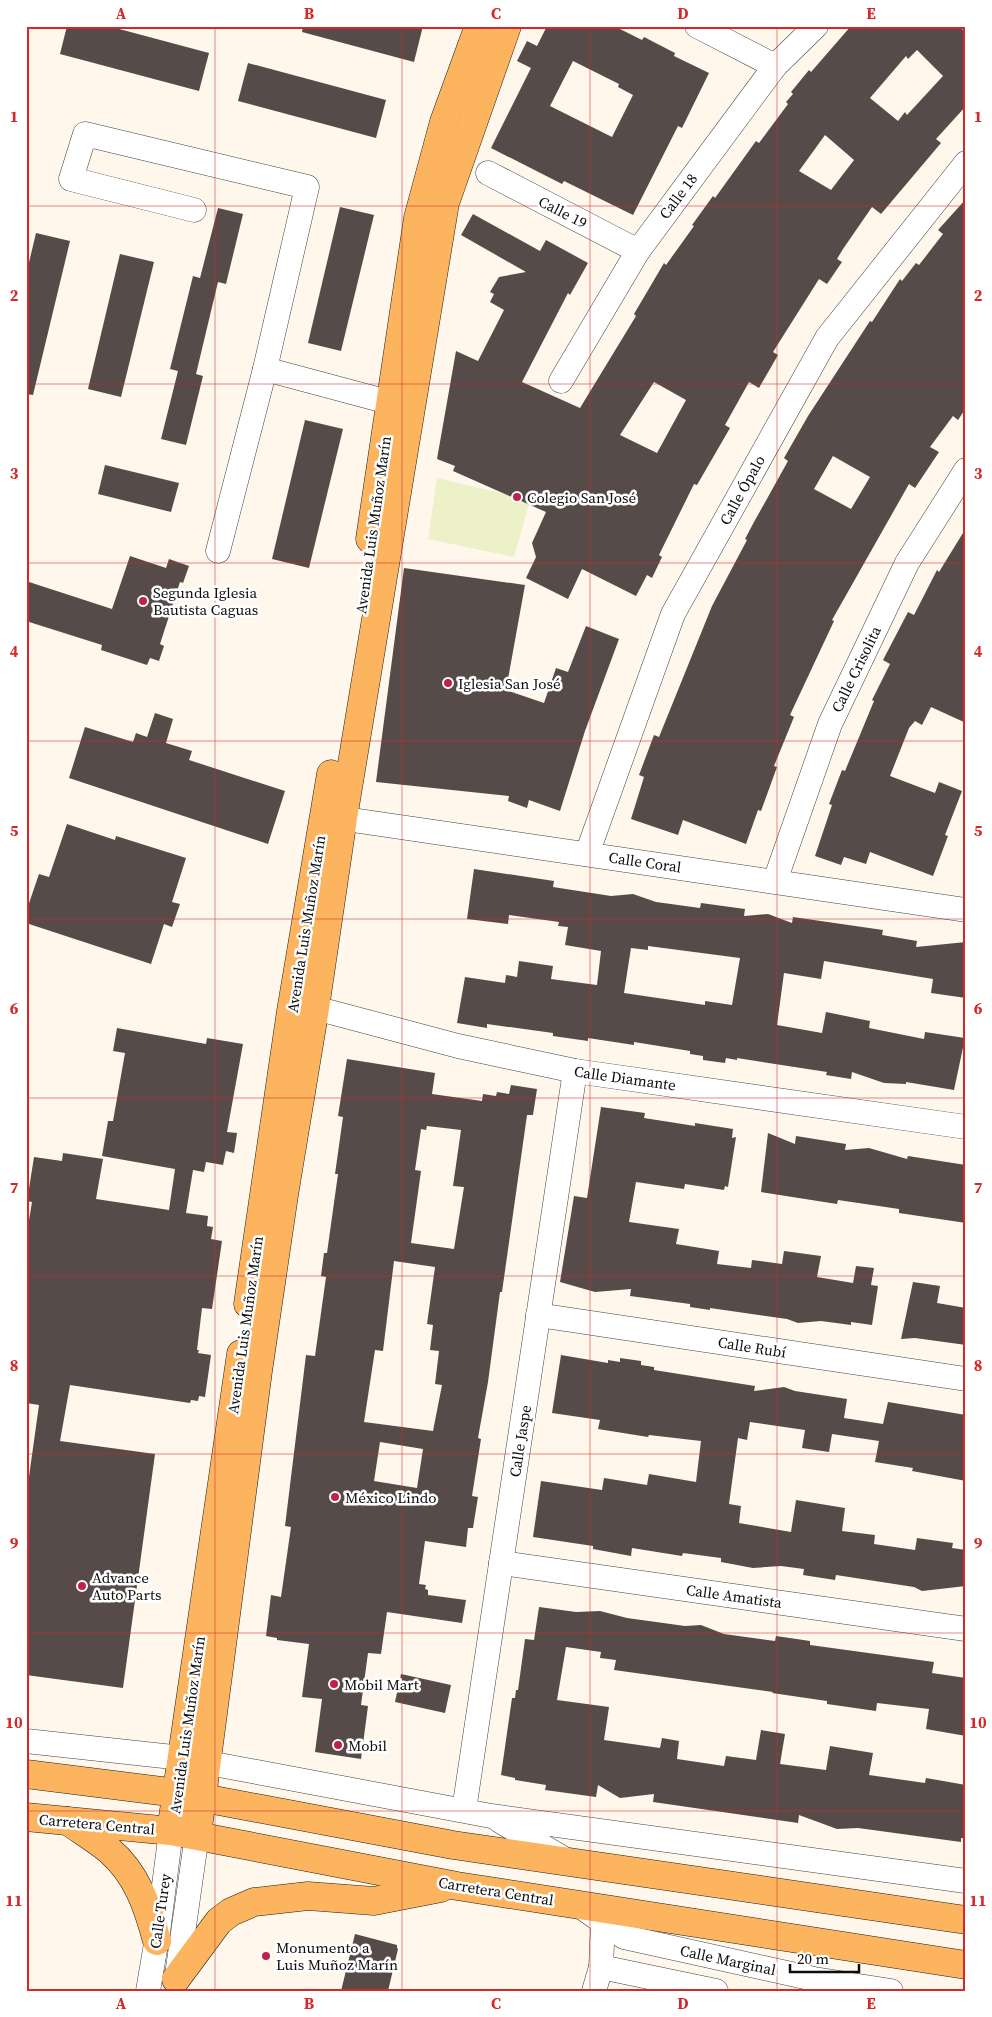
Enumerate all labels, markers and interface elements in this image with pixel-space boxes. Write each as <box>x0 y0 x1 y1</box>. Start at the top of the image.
text: A <box>116 2 127 24</box>
text: B <box>304 2 315 24</box>
text: C <box>491 2 501 24</box>
text: D <box>677 2 689 24</box>
text: E <box>866 2 876 24</box>
text: 1 <box>10 105 18 127</box>
text: 1 <box>974 105 982 127</box>
street label: Calle 18 <box>654 169 702 223</box>
street label: Calle 19 <box>535 191 591 233</box>
text: 2 <box>10 284 19 306</box>
text: 2 <box>974 284 983 306</box>
street label: Avenida Luis Muñoz Marín <box>350 435 396 615</box>
street label: Calle Ópalo <box>714 451 770 529</box>
text: 3 <box>10 462 19 484</box>
text: 3 <box>974 462 983 484</box>
place label: Colegio San José <box>527 487 637 508</box>
marker: Colegio San José <box>511 491 523 503</box>
place label: Segunda Iglesia Bautista Caguas <box>153 582 258 620</box>
marker: Segunda Iglesia Bautista Caguas <box>137 595 149 607</box>
street label: Calle Crisolita <box>826 622 886 716</box>
text: 4 <box>10 640 19 662</box>
text: 4 <box>974 640 983 662</box>
place label: Iglesia San José <box>458 673 561 694</box>
marker: Iglesia San José <box>442 677 454 689</box>
text: 5 <box>10 819 19 841</box>
text: 5 <box>974 819 983 841</box>
street label: Avenida Luis Muñoz Marín <box>282 834 330 1014</box>
street label: Calle Coral <box>607 847 683 878</box>
text: 6 <box>10 997 19 1019</box>
text: 6 <box>974 997 983 1019</box>
street label: Calle Diamante <box>573 1060 678 1096</box>
text: 7 <box>10 1176 19 1198</box>
text: 7 <box>974 1176 983 1198</box>
street label: Avenida Luis Muñoz Marín <box>222 1235 268 1415</box>
street label: Calle Rubí <box>716 1331 788 1363</box>
text: 8 <box>10 1354 18 1376</box>
text: 8 <box>974 1354 982 1376</box>
street label: Calle Jaspe <box>504 1403 536 1479</box>
place label: México Lindo <box>345 1487 437 1508</box>
marker: México Lindo <box>329 1491 341 1503</box>
text: 9 <box>10 1532 19 1554</box>
text: 9 <box>974 1532 983 1554</box>
place label: Advance Auto Parts <box>92 1567 161 1605</box>
street label: Calle Amatista <box>685 1579 784 1613</box>
marker: Advance Auto Parts <box>76 1580 88 1592</box>
street label: Avenida Luis Muñoz Marín <box>164 1635 210 1815</box>
place label: Mobil Mart <box>344 1674 419 1695</box>
marker: Mobil Mart <box>328 1678 340 1690</box>
text: 10 <box>5 1711 23 1733</box>
text: 10 <box>969 1711 987 1733</box>
place label: Mobil <box>348 1735 387 1756</box>
marker: Mobil <box>332 1739 344 1751</box>
street label: Carretera Central <box>38 1808 156 1840</box>
street label: Calle Turey <box>144 1872 176 1950</box>
street label: Carretera Central <box>437 1872 556 1911</box>
text: 11 <box>5 1889 23 1911</box>
text: 11 <box>969 1889 987 1911</box>
place label: Monumento a Luis Muñoz Marín <box>276 1937 398 1975</box>
street label: Calle Marginal <box>678 1940 778 1981</box>
scale bar <box>790 1942 858 1974</box>
text: 20 m <box>797 1948 829 1969</box>
marker: Monumento a Luis Muñoz Marín <box>260 1950 272 1962</box>
text: A <box>116 1992 127 2014</box>
text: B <box>304 1992 315 2014</box>
text: C <box>491 1992 501 2014</box>
text: D <box>677 1992 689 2014</box>
text: E <box>866 1992 876 2014</box>

